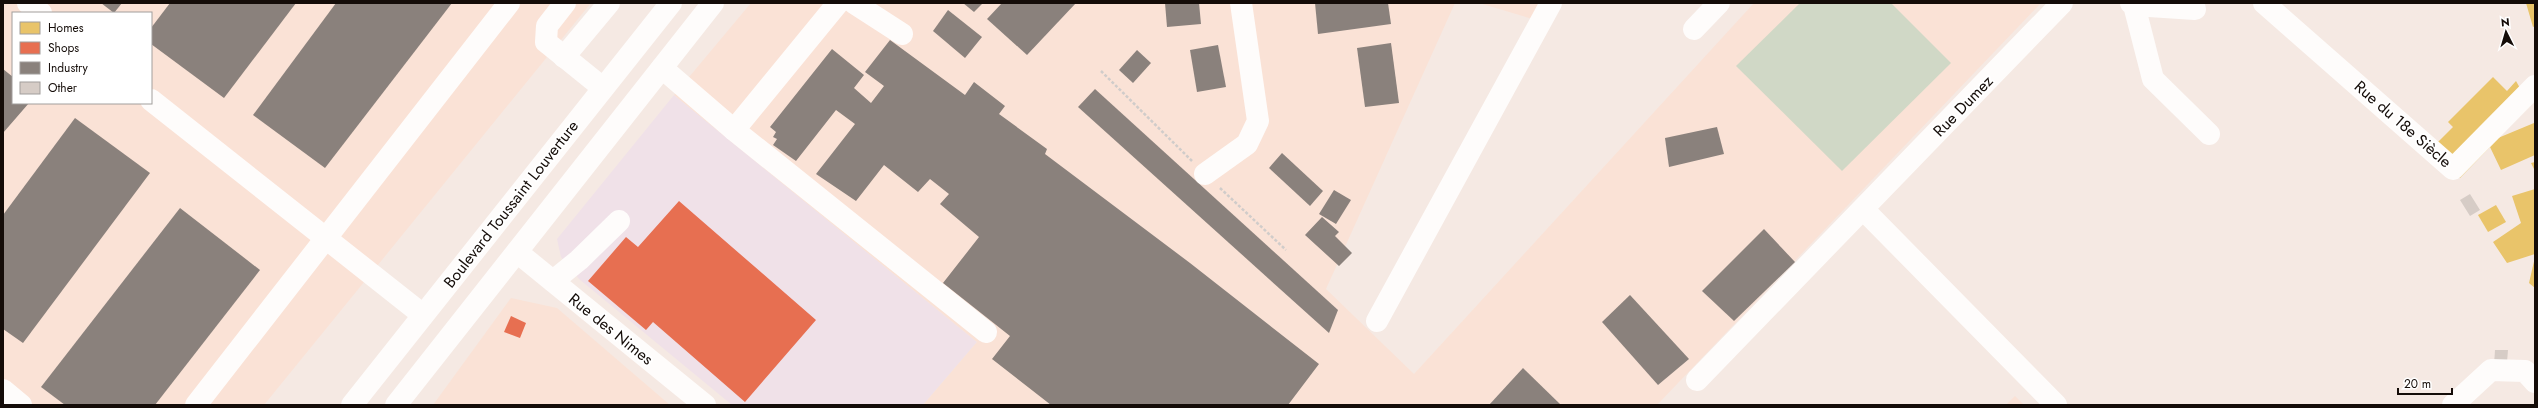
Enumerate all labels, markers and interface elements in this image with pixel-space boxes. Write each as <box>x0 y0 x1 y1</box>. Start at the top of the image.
legend <box>12 12 152 104</box>
north arrow <box>2486 12 2526 52</box>
text: N <box>2500 14 2510 30</box>
text: Homes <box>48 19 84 37</box>
text: Shops <box>48 39 79 57</box>
text: Industry <box>48 59 89 77</box>
street label: Rue Dumez <box>1928 70 1999 142</box>
street label: Rue du 18e Siècle <box>2349 75 2457 173</box>
text: Other <box>48 79 78 97</box>
street label: Boulevard Toussaint Louverture <box>438 115 584 293</box>
street label: Rue des Nimes <box>564 288 658 370</box>
scale bar <box>2398 370 2452 396</box>
text: 20 m <box>2404 375 2431 393</box>

